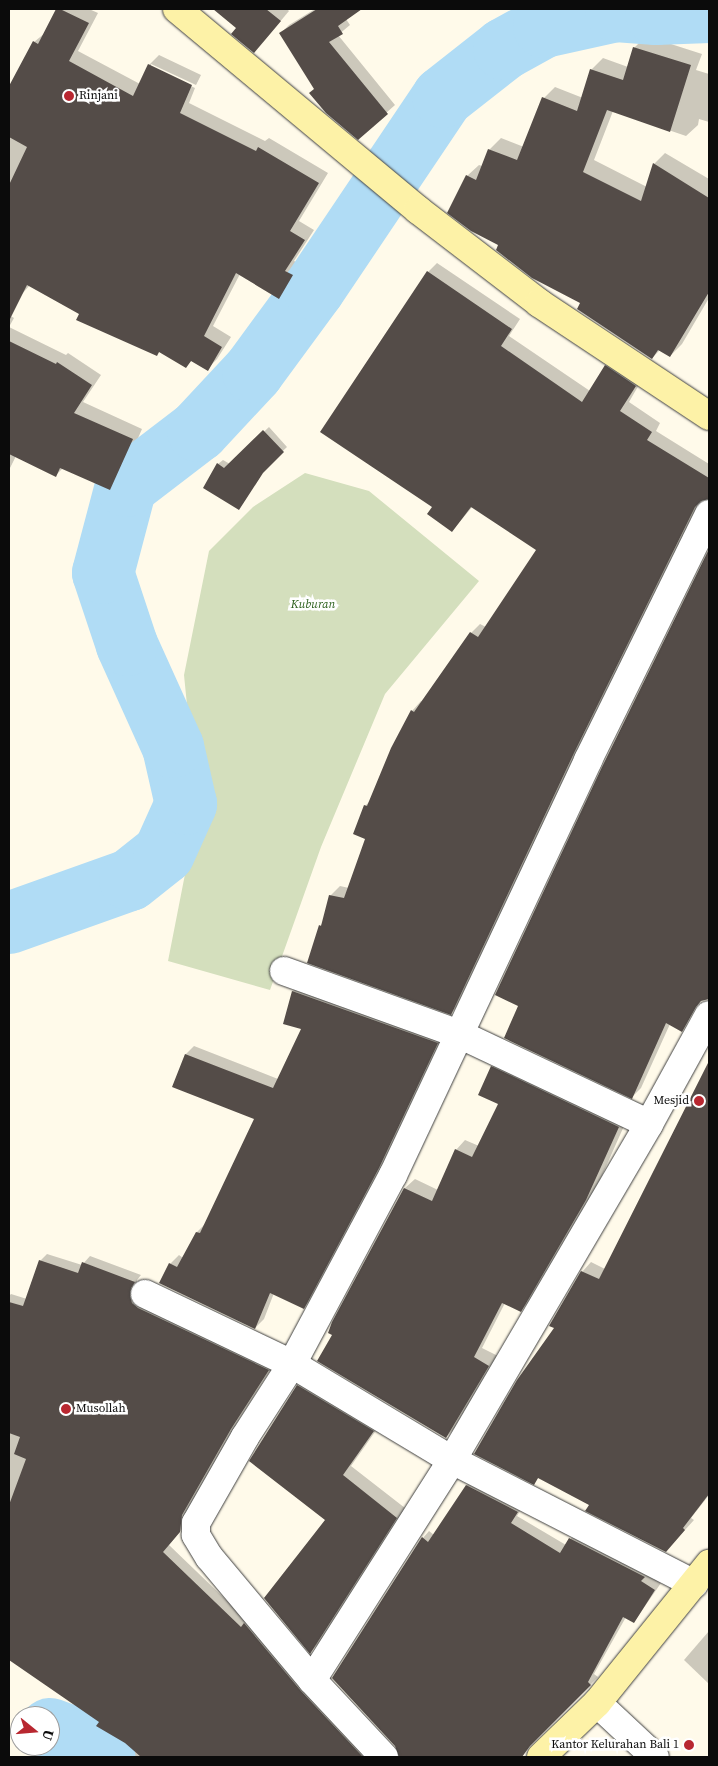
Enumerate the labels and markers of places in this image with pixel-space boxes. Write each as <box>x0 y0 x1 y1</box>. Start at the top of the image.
place label: Rinjani <box>79 89 118 103</box>
marker: Rinjani <box>63 90 75 102</box>
place label: Mesjid <box>653 1094 689 1108</box>
marker: Mesjid <box>693 1095 705 1107</box>
place label: Musollah <box>76 1402 126 1416</box>
marker: Musollah <box>60 1403 72 1415</box>
place label: Kantor Kelurahan Bali 1 <box>551 1738 679 1752</box>
marker: Kantor Kelurahan Bali 1 <box>683 1739 695 1751</box>

